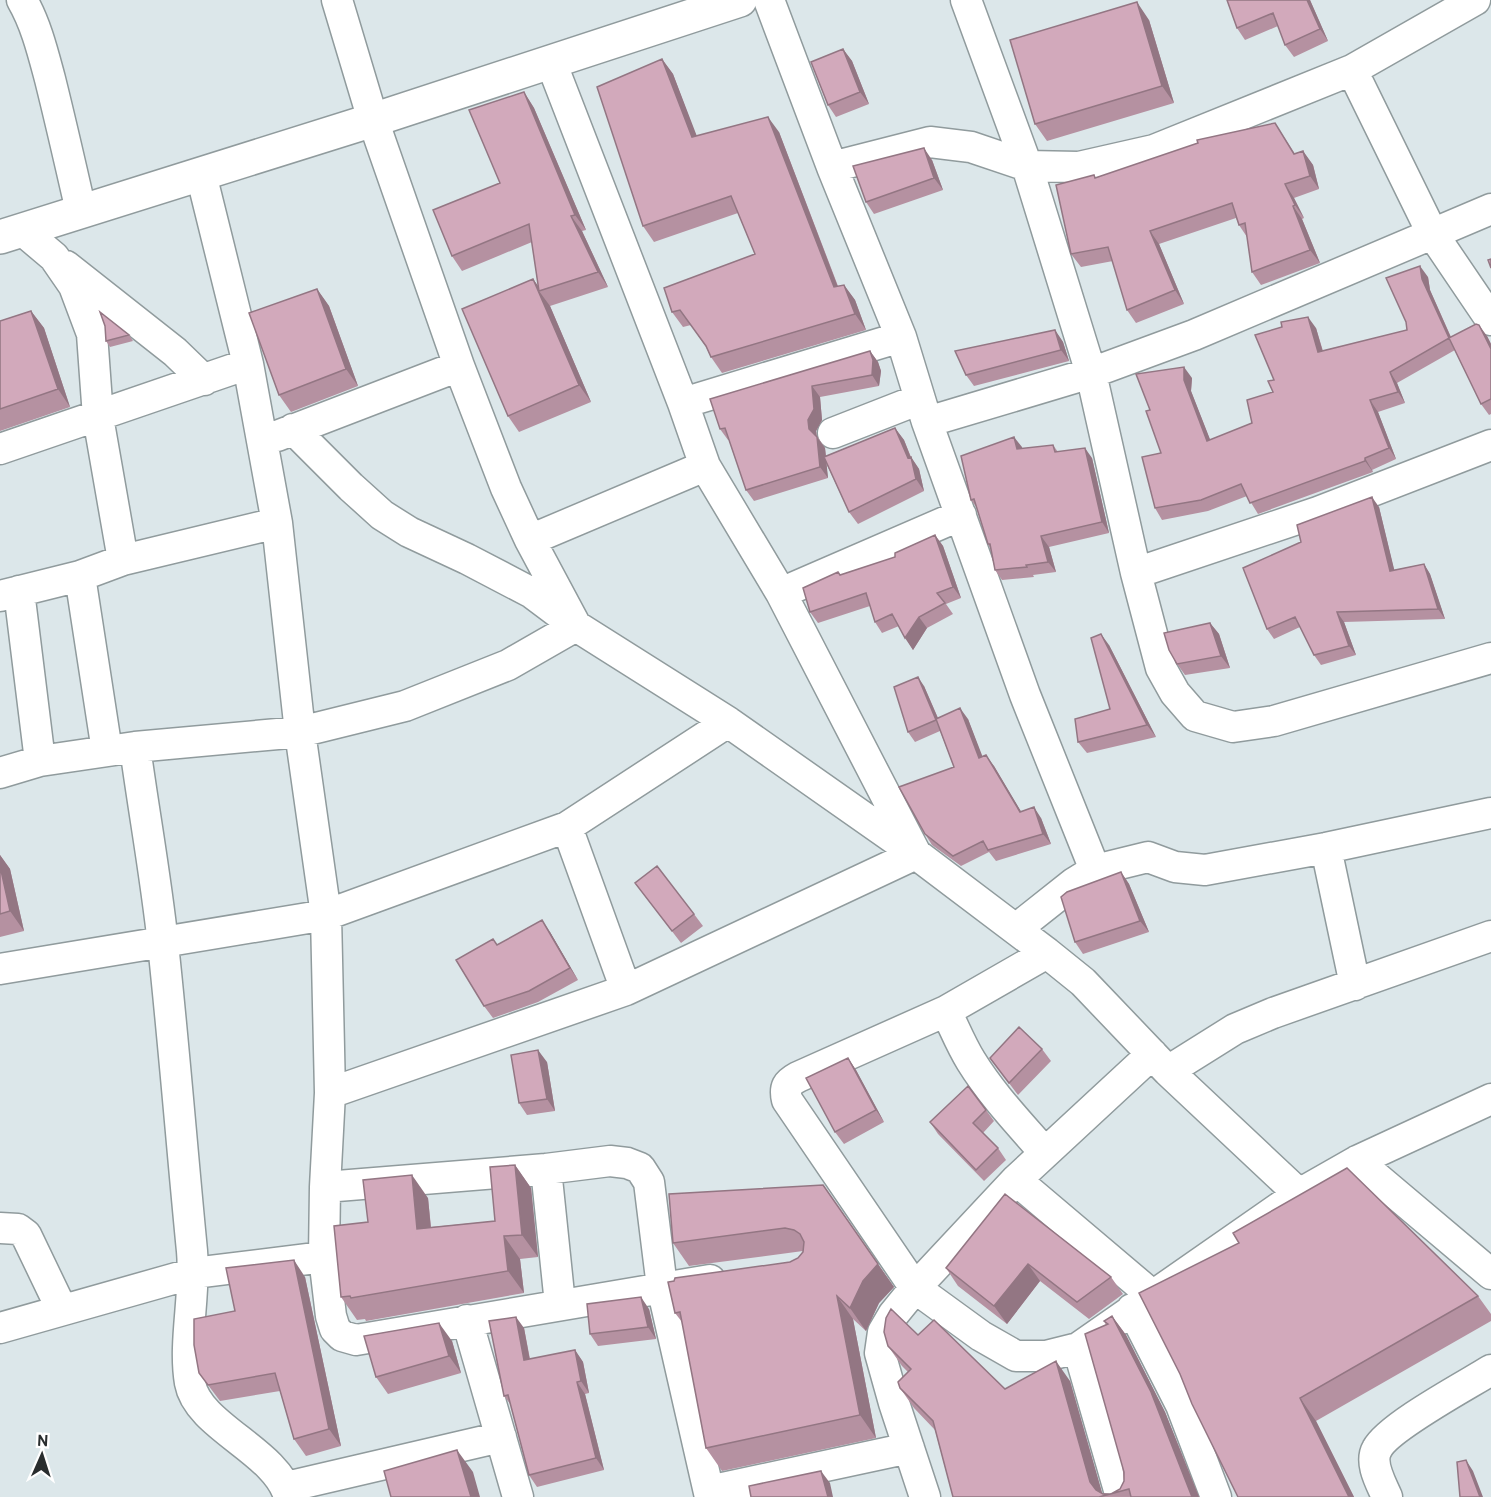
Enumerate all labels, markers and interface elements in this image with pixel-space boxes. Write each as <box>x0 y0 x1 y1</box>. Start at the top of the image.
north arrow <box>12 1425 72 1485</box>
text: N <box>36 1432 49 1452</box>

